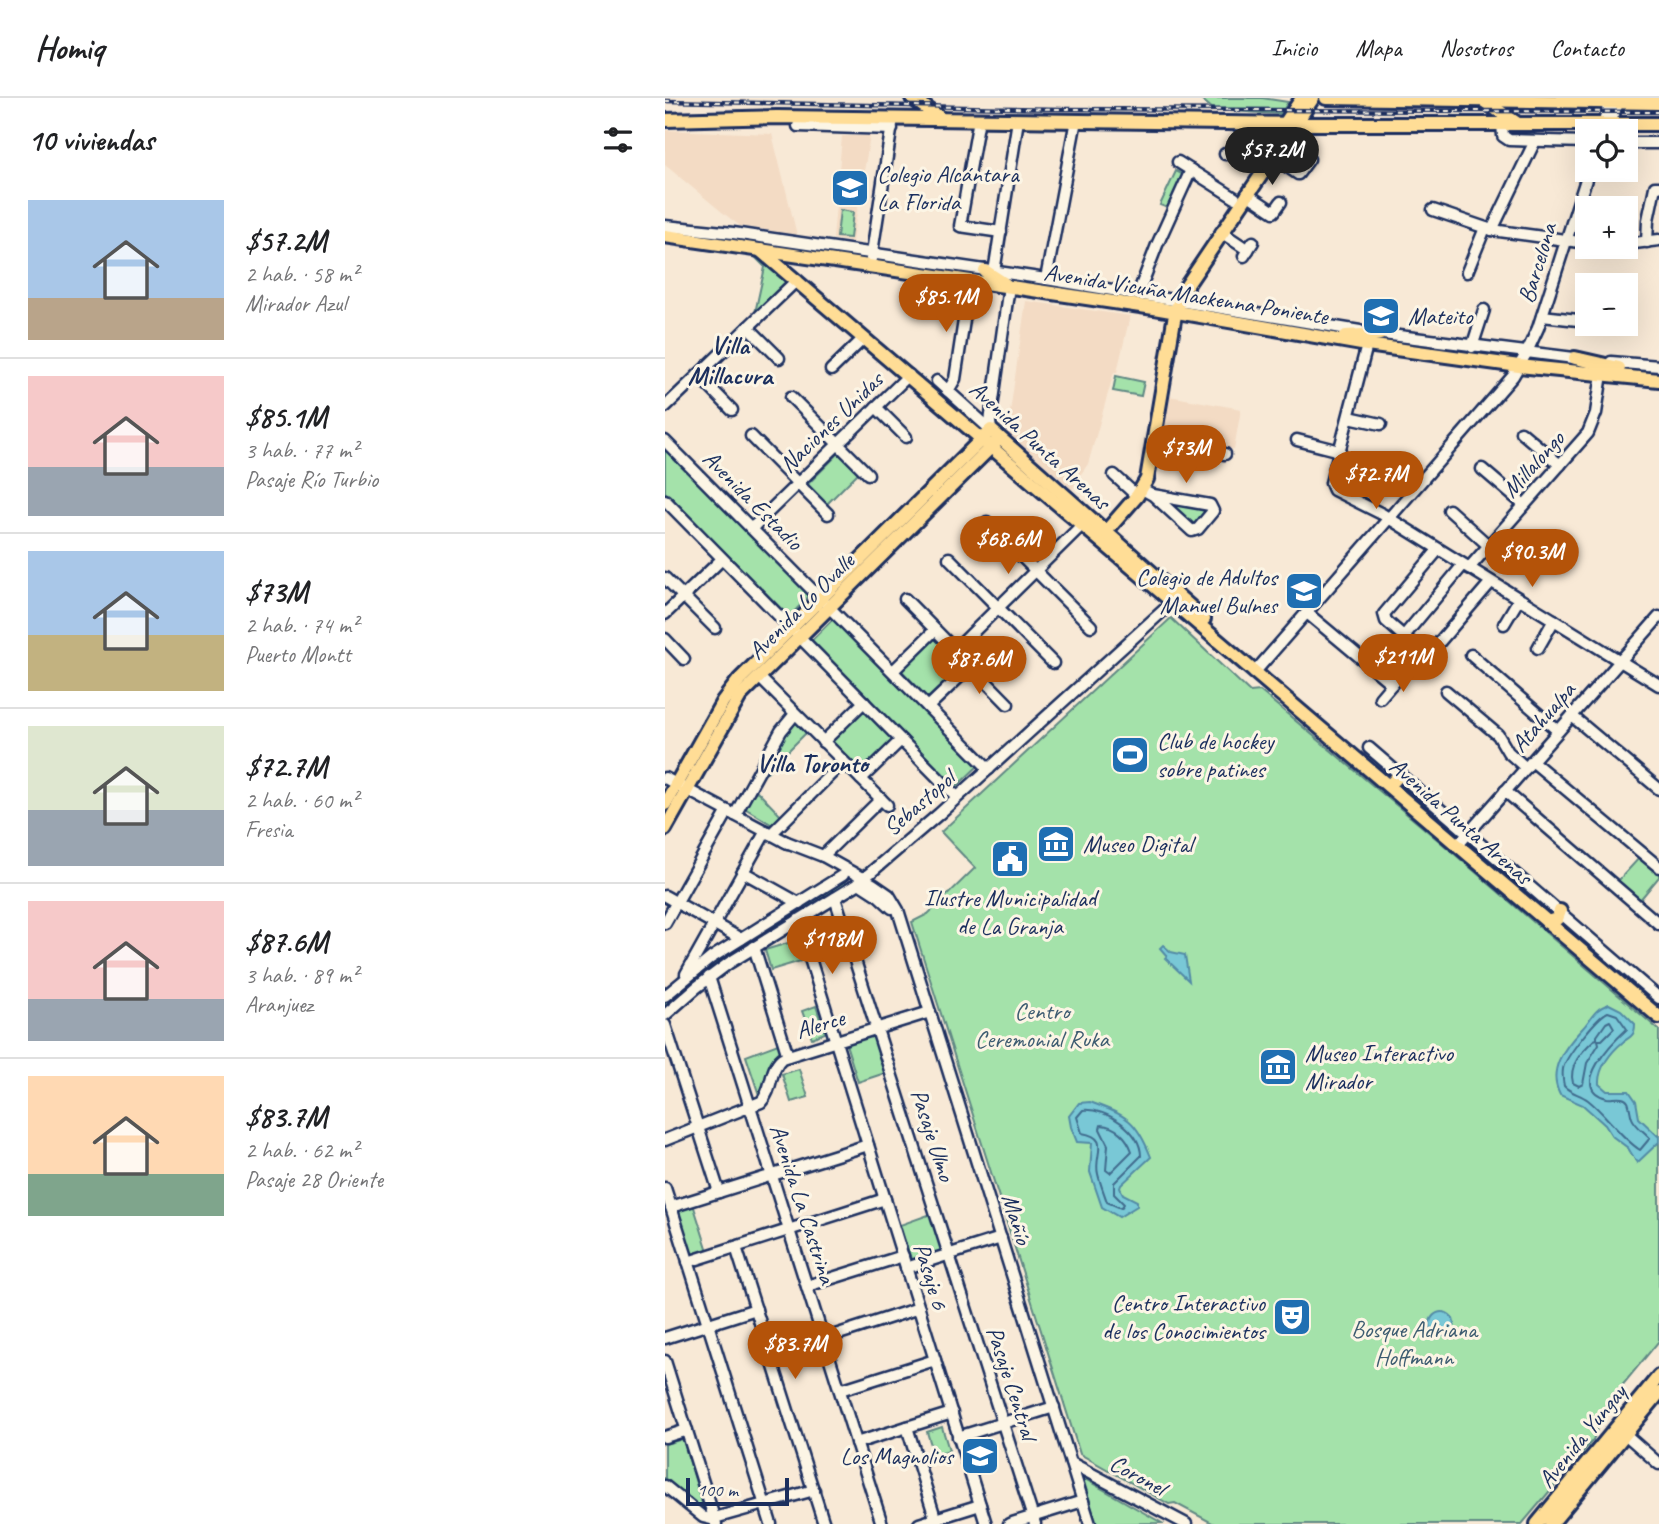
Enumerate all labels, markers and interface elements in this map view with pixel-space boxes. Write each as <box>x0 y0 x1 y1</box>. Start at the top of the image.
text: Homiq <box>35 27 104 69</box>
text: Inicio <box>1271 33 1317 63</box>
text: Mapa <box>1355 33 1402 63</box>
text: Nosotros <box>1440 33 1512 63</box>
text: Contacto <box>1550 33 1624 63</box>
map controls <box>1575 119 1638 336</box>
button: locate <box>1575 119 1638 182</box>
text: 10 viviendas <box>28 121 154 159</box>
icon: filters <box>599 121 637 159</box>
pin: $57.2M <box>1215 127 1329 187</box>
text: $57.2M <box>1241 135 1303 164</box>
place label: Colegio Alcántara La Florida <box>877 159 1020 217</box>
school or university icon: Colegio Alcántara La Florida <box>829 167 871 209</box>
button: + <box>1575 196 1638 259</box>
street label: Barcelona <box>1511 218 1564 306</box>
text: $57.2M <box>245 222 326 260</box>
icon: home <box>84 228 168 312</box>
street label: Avenida Vicuña Mackenna Poniente <box>1042 257 1332 332</box>
text: 2 hab. · 58 m² <box>245 260 358 289</box>
button: − <box>1575 273 1638 336</box>
pin: $85.1M <box>889 274 1003 334</box>
text: $85.1M <box>915 282 977 311</box>
text: Mirador Azul <box>245 289 346 318</box>
school or university icon: Mateito <box>1360 295 1402 337</box>
place label: Mateito <box>1408 301 1474 331</box>
district label: Villa Millacura <box>688 329 775 392</box>
street label: Naciones Unidas <box>773 364 891 479</box>
street label: Avenida Punta Arenas <box>963 374 1118 517</box>
text: $85.1M <box>245 398 326 436</box>
icon: home <box>84 404 168 488</box>
street label: Millalongo <box>1495 423 1572 504</box>
pin: $73M <box>1145 426 1227 485</box>
text: $73M <box>1162 433 1210 462</box>
text: 3 hab. · 77 m² <box>245 436 358 465</box>
street label: Avenida Estadio <box>697 444 811 558</box>
pin: $72.7M <box>1319 452 1433 511</box>
text: $72.7M <box>1345 459 1407 488</box>
text: Pasaje Río Turbio <box>245 465 378 494</box>
pin: $68.6M <box>951 517 1065 576</box>
text: $68.6M <box>976 524 1040 553</box>
pin: $90.3M <box>1475 530 1589 589</box>
text: $90.3M <box>1501 537 1563 566</box>
street label: Avenida Lo Ovalle <box>741 545 862 666</box>
place label: Colegio de Adultos Manuel Bulnes <box>1136 562 1280 620</box>
school or university icon: Colegio de Adultos Manuel Bulnes <box>1283 570 1325 612</box>
text: $73M <box>245 573 307 611</box>
icon: home <box>84 579 168 663</box>
text: 2 hab. · 74 m² <box>245 611 358 640</box>
pin: $211M <box>1354 634 1452 694</box>
pin: $87.6M <box>922 636 1036 696</box>
text: Puerto Montt <box>245 640 351 669</box>
text: $211M <box>1374 642 1432 671</box>
text: $87.6M <box>947 644 1011 673</box>
street label: Atahualpa <box>1504 674 1583 758</box>
place label: Club de hockey sobre patines <box>1157 726 1275 784</box>
sports icon: Club de hockey sobre patines <box>1109 734 1151 776</box>
district label: Villa Toronto <box>756 747 870 780</box>
text: $72.7M <box>245 748 327 786</box>
street label: Avenida Punta Arenas <box>1383 751 1540 892</box>
icon: home <box>84 754 168 838</box>
street label: Sebastopol <box>877 761 964 842</box>
text: 2 hab. · 60 m² <box>245 786 358 815</box>
text: Fresia <box>245 815 293 844</box>
museum icon: Museo Digital <box>1035 823 1077 865</box>
place label: Museo Digital <box>1083 829 1196 859</box>
public building icon: Ilustre Municipalidad de La Granja <box>989 838 1031 880</box>
place label: Ilustre Municipalidad de La Granja <box>924 883 1100 941</box>
pin: $118M <box>783 916 881 976</box>
text: $87.6M <box>245 923 327 961</box>
text: $118M <box>803 924 861 953</box>
icon: home <box>84 929 168 1013</box>
text: 3 hab. · 89 m² <box>245 961 358 990</box>
text: Aranjuez <box>245 990 313 1019</box>
park label: Centro Ceremonial Ruka <box>975 996 1111 1054</box>
street label: Alerce <box>792 1002 850 1046</box>
place label: Museo Interactivo Mirador <box>1305 1038 1454 1096</box>
museum icon: Museo Interactivo Mirador <box>1257 1046 1299 1088</box>
street label: Pasaje Ulmo <box>904 1085 962 1186</box>
text: $83.7M <box>245 1098 327 1136</box>
icon: home <box>84 1104 168 1188</box>
street label: Avenida La Castrina <box>763 1120 843 1289</box>
text: 2 hab. · 62 m² <box>245 1136 358 1165</box>
text: Pasaje 28 Oriente <box>245 1165 383 1194</box>
street label: Mañío <box>995 1190 1039 1249</box>
street label: Pasaje 6 <box>907 1239 956 1314</box>
place label: Centro Interactivo de los Conocimientos <box>1102 1288 1267 1346</box>
theatre icon: Centro Interactivo de los Conocimientos <box>1271 1296 1313 1338</box>
park label: Bosque Adriana Hoffmann <box>1351 1314 1479 1372</box>
pin: $83.7M <box>738 1322 852 1381</box>
street label: Pasaje Central <box>980 1323 1046 1447</box>
text: $83.7M <box>764 1329 826 1358</box>
street label: Avenida Yungay <box>1531 1377 1634 1494</box>
school or university icon: Los Magnolios <box>959 1435 1001 1477</box>
place label: Los Magnolios <box>840 1441 955 1471</box>
street label: Coronel <box>1105 1448 1175 1504</box>
scale bar <box>686 1475 789 1507</box>
text: 100 m <box>697 1478 738 1502</box>

